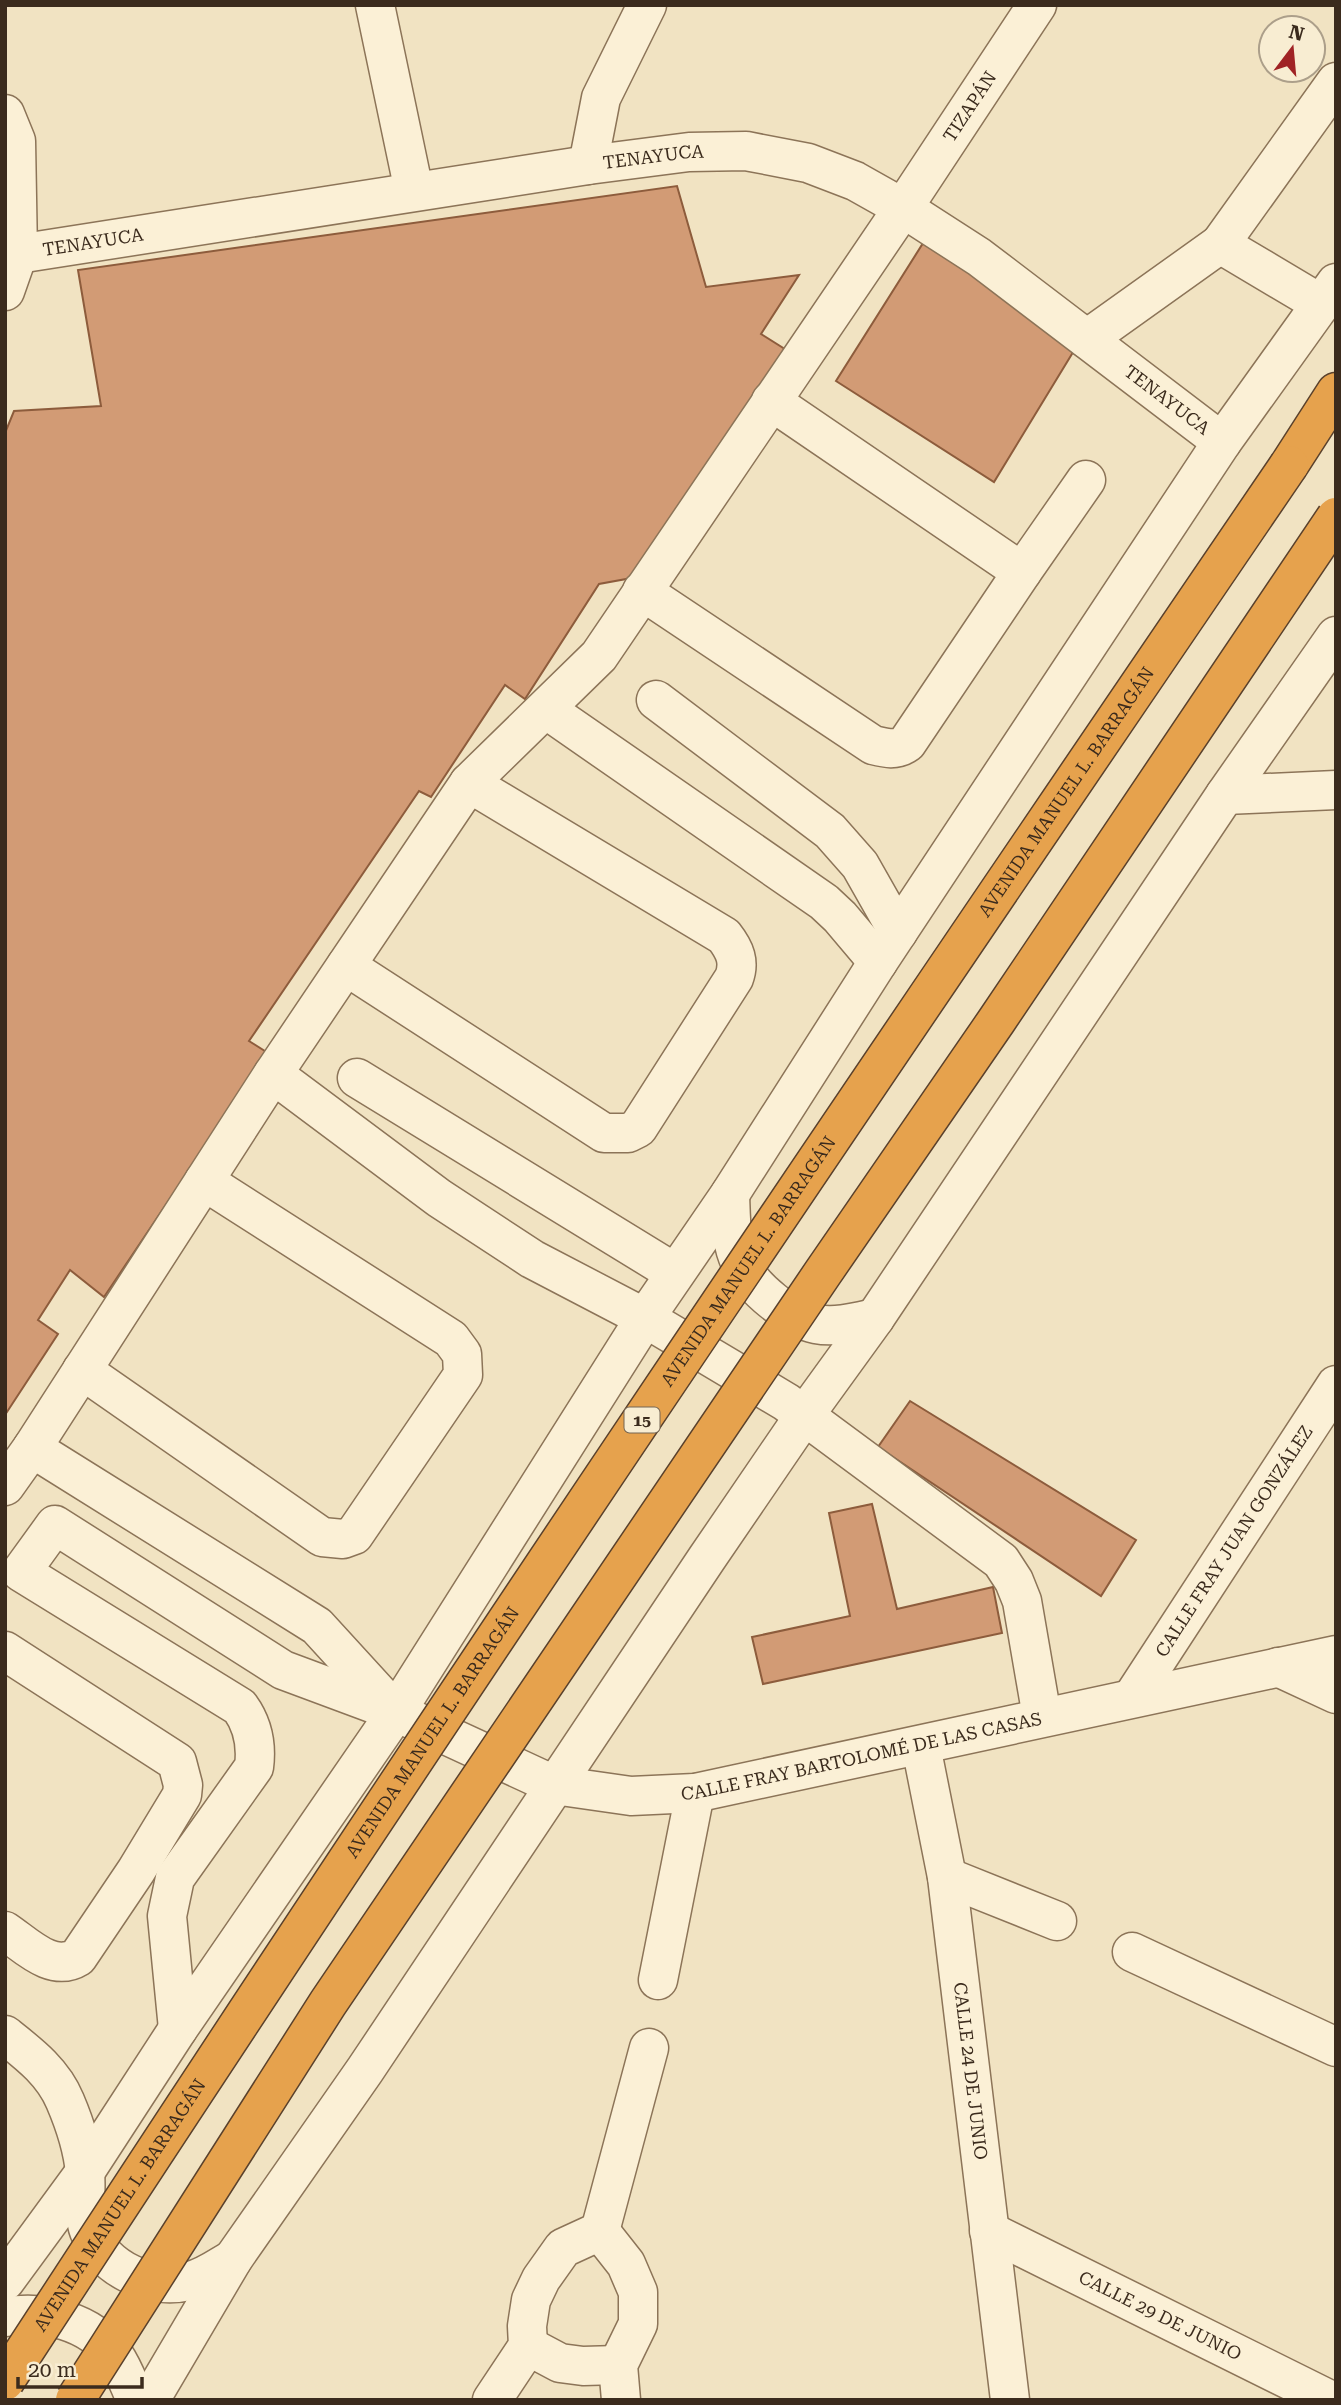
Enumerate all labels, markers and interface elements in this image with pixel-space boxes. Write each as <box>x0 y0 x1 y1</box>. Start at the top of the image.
north arrow <box>1257 14 1327 84</box>
text: N <box>1286 20 1307 46</box>
street label: TIZAPÁN <box>939 67 1000 146</box>
street label: TENAYUCA <box>602 141 705 173</box>
street label: TENAYUCA <box>41 224 145 260</box>
street label: TENAYUCA <box>1120 360 1214 439</box>
street label: AVENIDA MANUEL L. BARRAGÁN <box>974 663 1158 920</box>
street label: AVENIDA MANUEL L. BARRAGÁN <box>656 1132 840 1390</box>
road number: 15 <box>624 1408 660 1432</box>
street label: CALLE FRAY JUAN GONZÁLEZ <box>1151 1422 1317 1661</box>
street label: AVENIDA MANUEL L. BARRAGÁN <box>341 1603 523 1861</box>
street label: CALLE FRAY BARTOLOMÉ DE LAS CASAS <box>681 1708 1044 1804</box>
street label: CALLE 24 DE JUNIO <box>950 1981 992 2161</box>
street label: AVENIDA MANUEL L. BARRAGÁN <box>29 2075 210 2335</box>
street label: CALLE 29 DE JUNIO <box>1076 2266 1245 2364</box>
scale bar <box>18 2346 142 2390</box>
text: 20 m <box>28 2358 76 2382</box>

